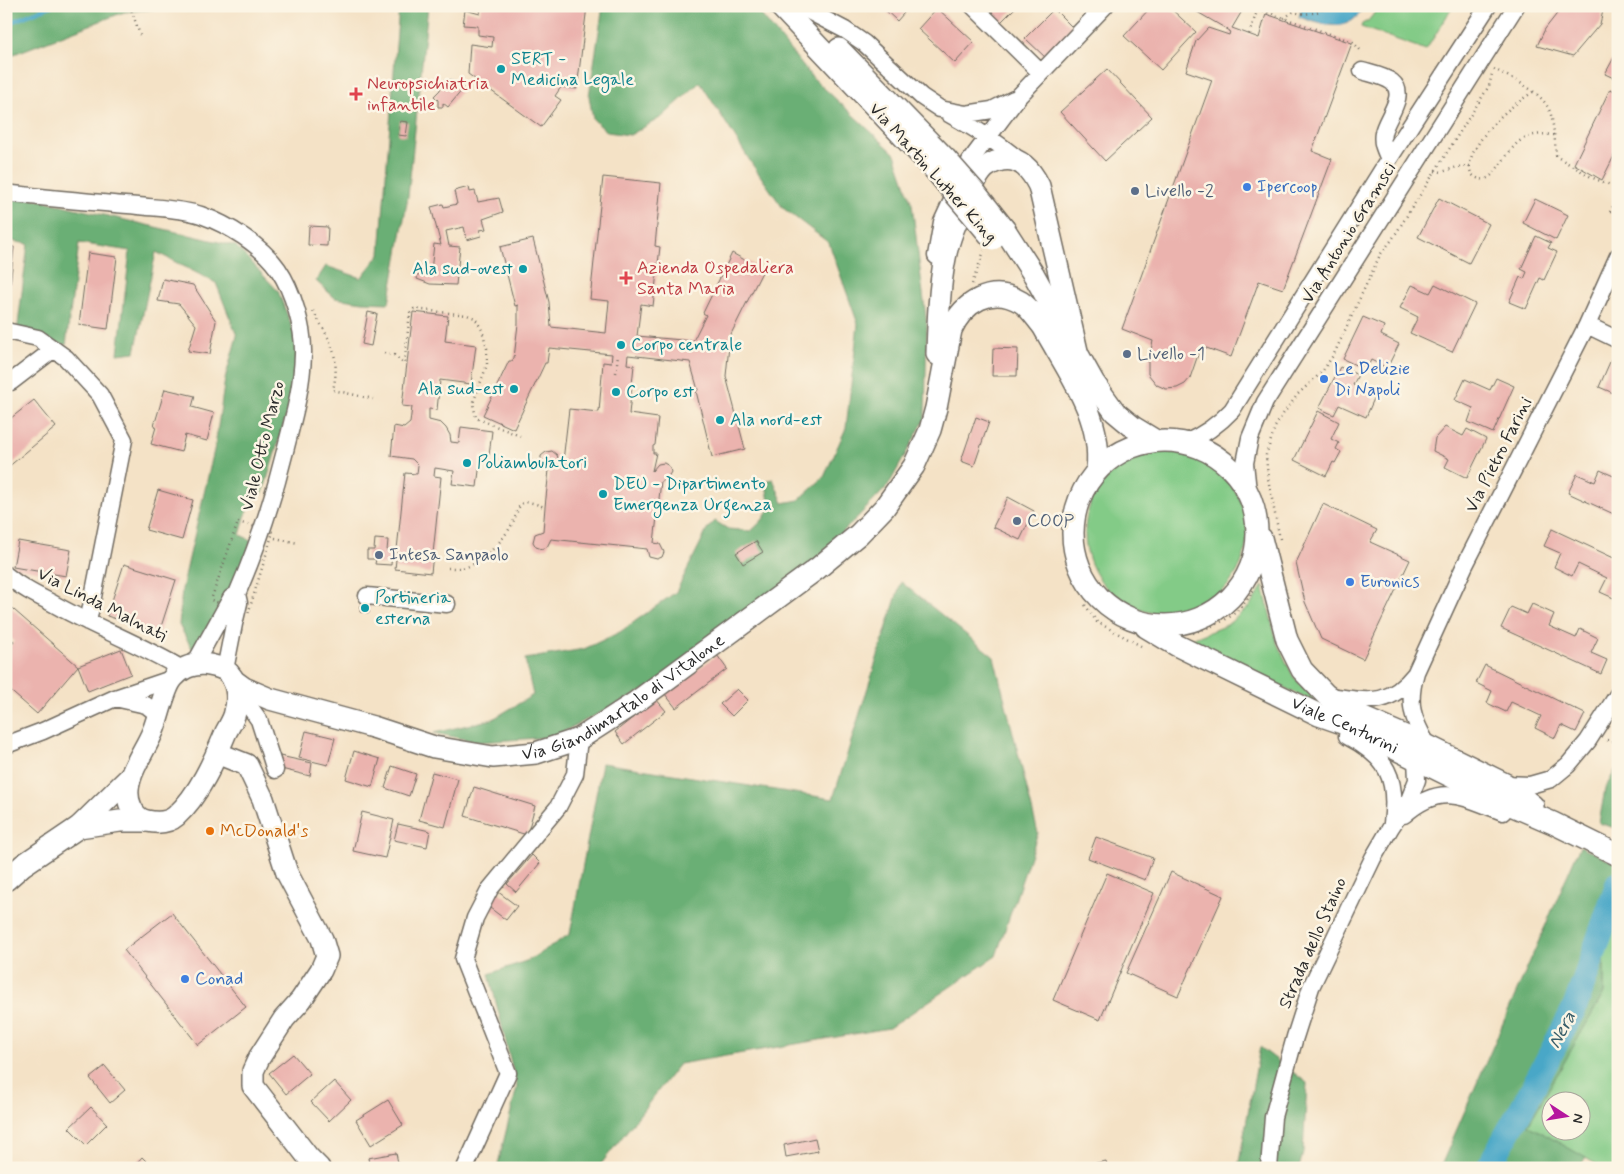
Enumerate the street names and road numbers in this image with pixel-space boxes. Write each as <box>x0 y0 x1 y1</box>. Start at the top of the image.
street label: Via Martin Luther King <box>863 98 1003 248</box>
street label: Via Antonio Gramsci <box>1296 158 1402 308</box>
street label: Viale Otto Marzo <box>235 379 291 513</box>
street label: Via Pietro Farini <box>1460 393 1538 517</box>
street label: Via Linda Malnati <box>33 562 171 648</box>
street label: Via Giandimartalo di Vitalone <box>521 628 730 766</box>
street label: Viale Centurini <box>1287 691 1402 760</box>
street label: Strada dello Staino <box>1273 874 1353 1012</box>

